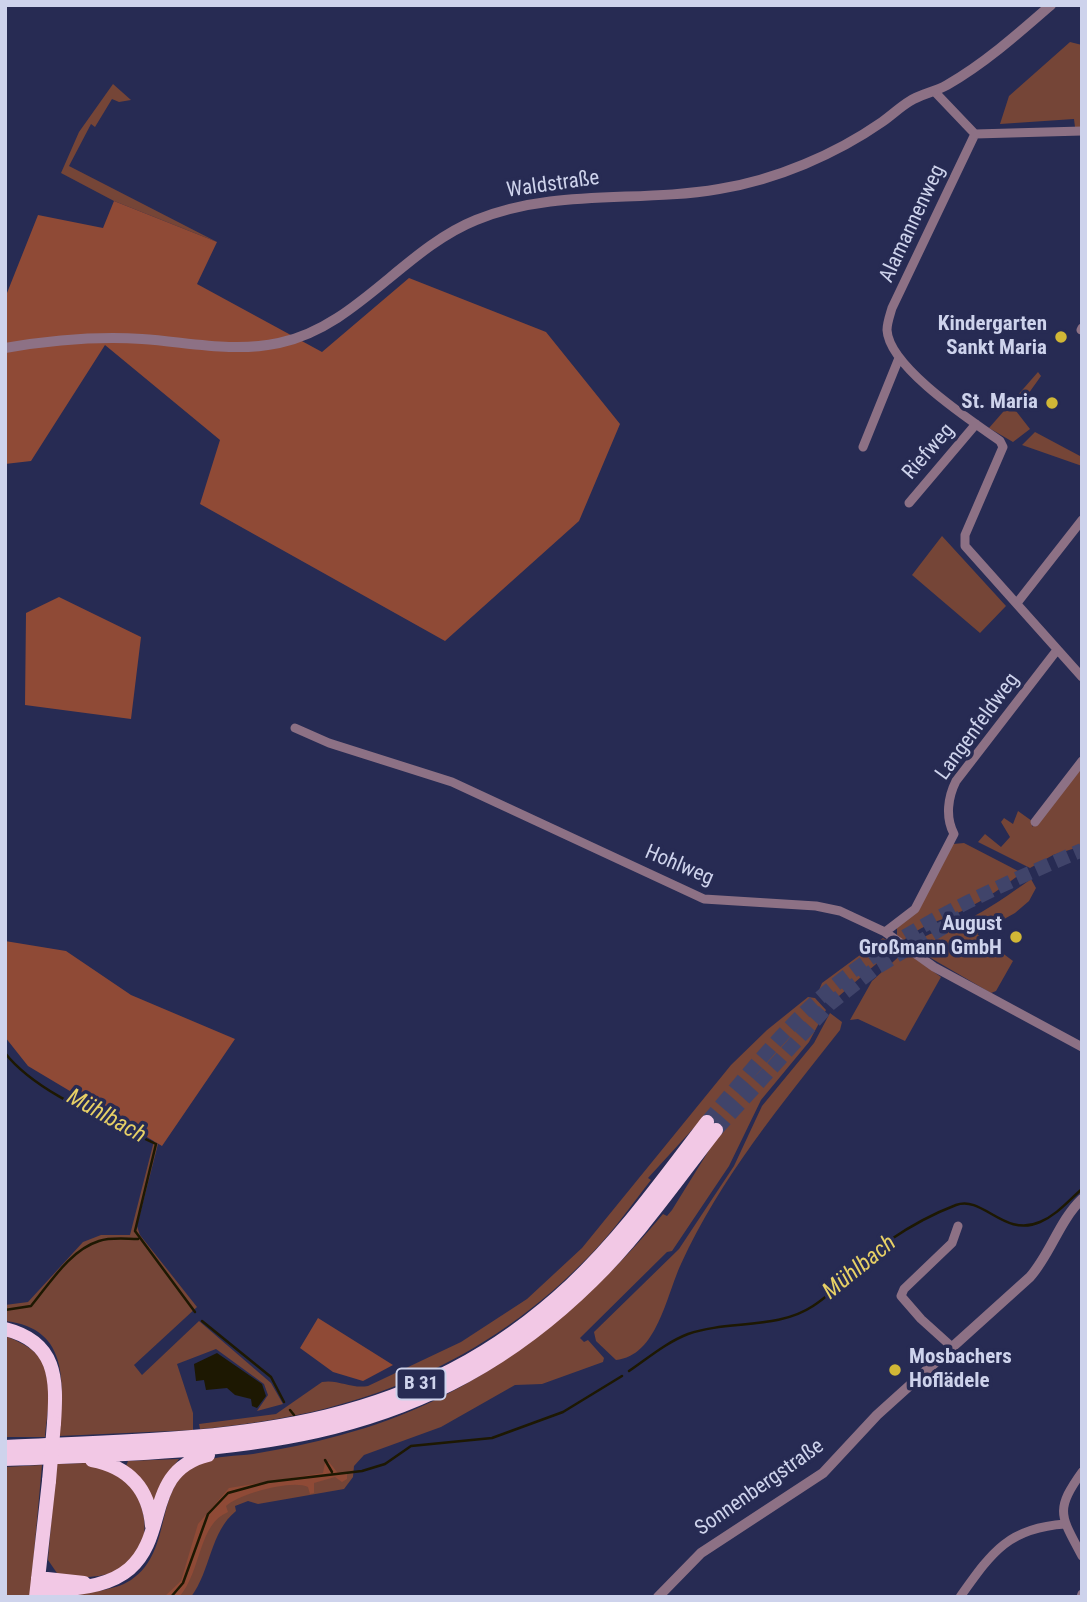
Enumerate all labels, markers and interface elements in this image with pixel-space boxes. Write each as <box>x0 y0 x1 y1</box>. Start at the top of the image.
street label: Alamannenweg <box>875 161 951 287</box>
street label: Waldstraße <box>505 166 601 204</box>
place label: Kindergarten Sankt Maria <box>938 312 1047 362</box>
marker: Kindergarten Sankt Maria <box>1053 329 1069 345</box>
place label: St. Maria <box>961 390 1038 416</box>
marker: St. Maria <box>1044 395 1060 411</box>
street label: Riefweg <box>898 419 960 485</box>
street label: Langenfeldweg <box>931 669 1025 785</box>
street label: Hohlweg <box>641 840 717 892</box>
place label: August Großmann GmbH <box>859 912 1002 962</box>
marker: August Großmann GmbH <box>1008 929 1024 945</box>
water label: Mühlbach <box>62 1084 150 1150</box>
water label: Mühlbach <box>818 1230 902 1306</box>
place label: Mosbachers Hoflädele <box>909 1345 1012 1395</box>
marker: Mosbachers Hoflädele <box>887 1362 903 1378</box>
road number: B 31 <box>396 1368 446 1400</box>
street label: Sonnenbergstraße <box>691 1434 829 1542</box>

